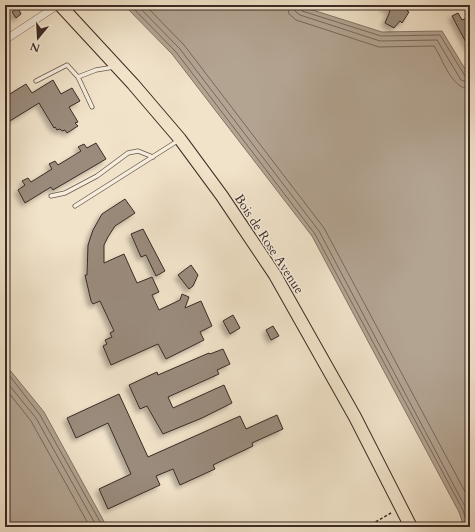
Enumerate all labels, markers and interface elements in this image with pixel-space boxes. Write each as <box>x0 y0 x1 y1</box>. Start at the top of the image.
north arrow <box>18 18 58 58</box>
text: N <box>28 38 42 56</box>
street label: Bois de Rose Avenue <box>230 191 308 297</box>

